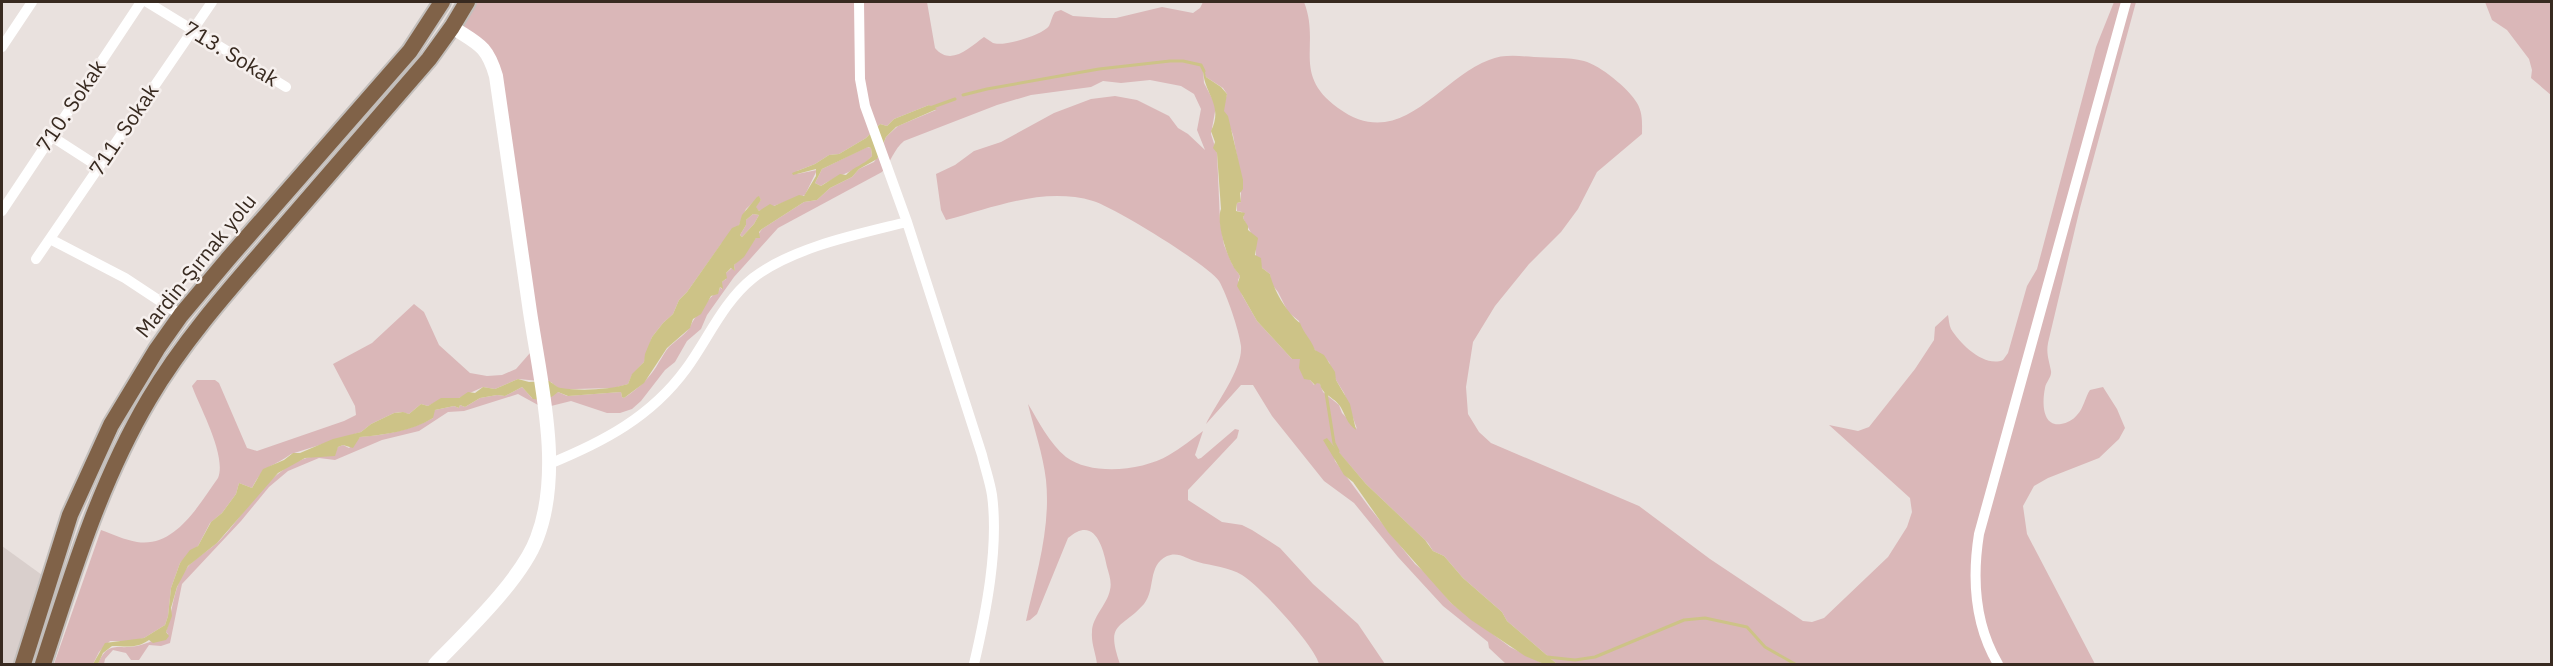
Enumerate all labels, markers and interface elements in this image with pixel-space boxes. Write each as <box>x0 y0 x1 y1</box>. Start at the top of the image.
street label: 713. Sokak <box>179 14 284 92</box>
street label: 710. Sokak <box>29 54 111 157</box>
street label: 711. Sokak <box>82 78 164 181</box>
street label: Mardin-Şırnak yolu <box>129 188 262 343</box>

